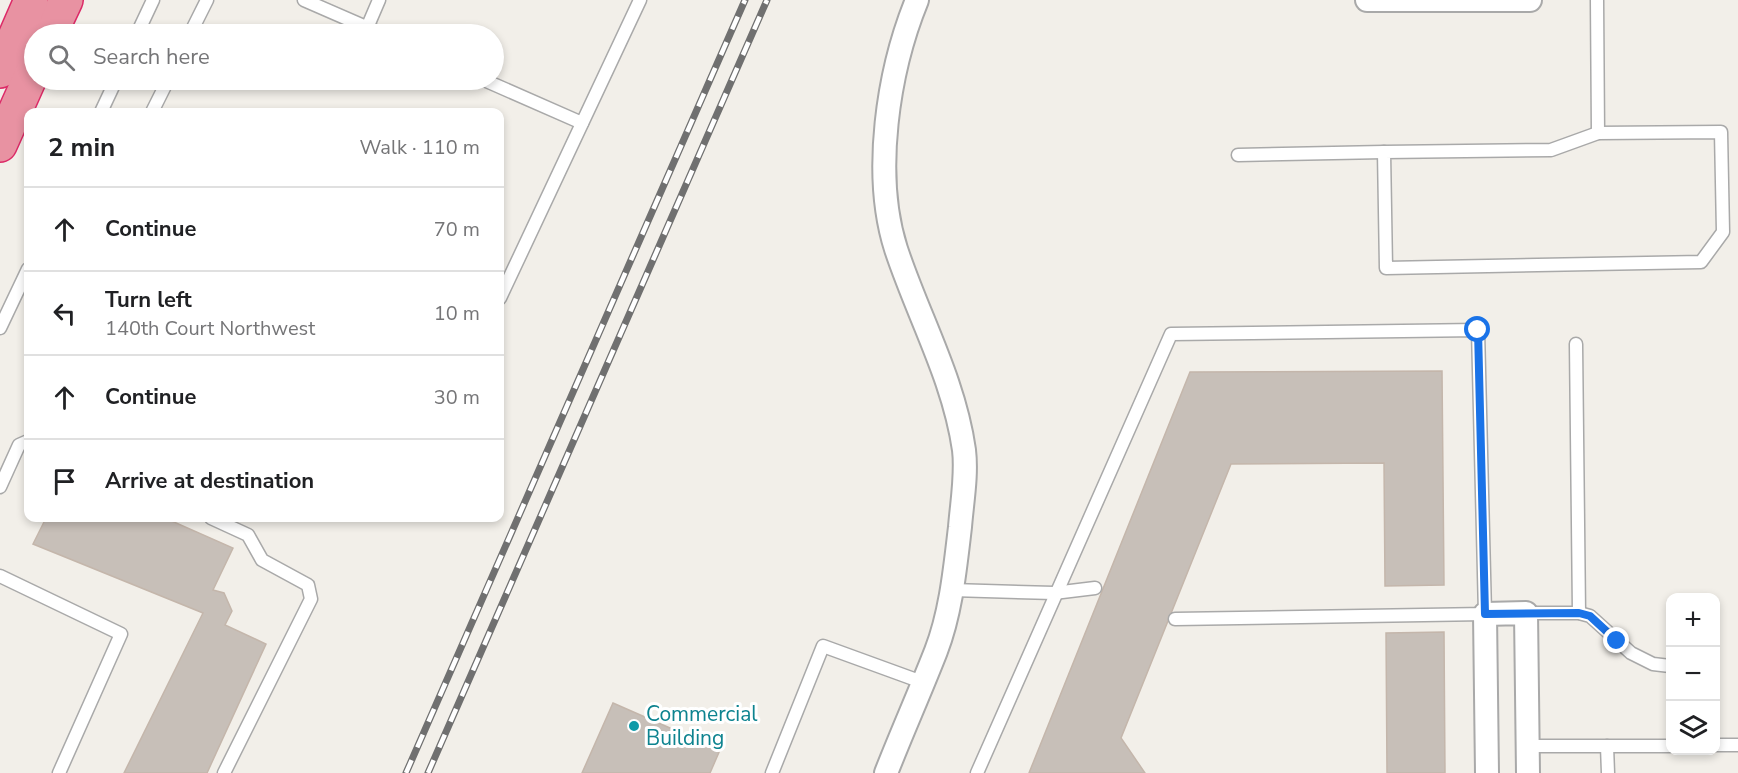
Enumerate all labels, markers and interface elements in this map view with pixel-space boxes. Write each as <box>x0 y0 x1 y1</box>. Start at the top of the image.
search box <box>24 24 504 90</box>
icon: search <box>45 41 78 74</box>
text: Search here <box>93 42 210 72</box>
text: 2 min <box>48 130 115 165</box>
text: Walk · 110 m <box>360 134 480 161</box>
icon: ahead <box>48 213 81 246</box>
text: Continue <box>105 214 196 244</box>
text: 70 m <box>434 216 480 243</box>
text: Turn left <box>105 285 192 315</box>
icon: left <box>48 297 81 330</box>
text: 10 m <box>434 300 480 327</box>
text: 140th Court Northwest <box>105 315 315 342</box>
route start <box>1464 316 1490 342</box>
icon: ahead <box>48 381 81 414</box>
text: Continue <box>105 382 196 412</box>
text: 30 m <box>434 384 480 411</box>
icon: arrive <box>48 465 81 498</box>
text: Arrive at destination <box>105 466 314 496</box>
map controls <box>1666 593 1720 755</box>
button: + <box>1666 593 1720 647</box>
route end <box>1603 627 1629 653</box>
button: − <box>1666 647 1720 701</box>
place label: Commercial Building <box>646 700 758 752</box>
button: layers <box>1666 701 1720 755</box>
marker: Commercial Building <box>627 719 641 733</box>

